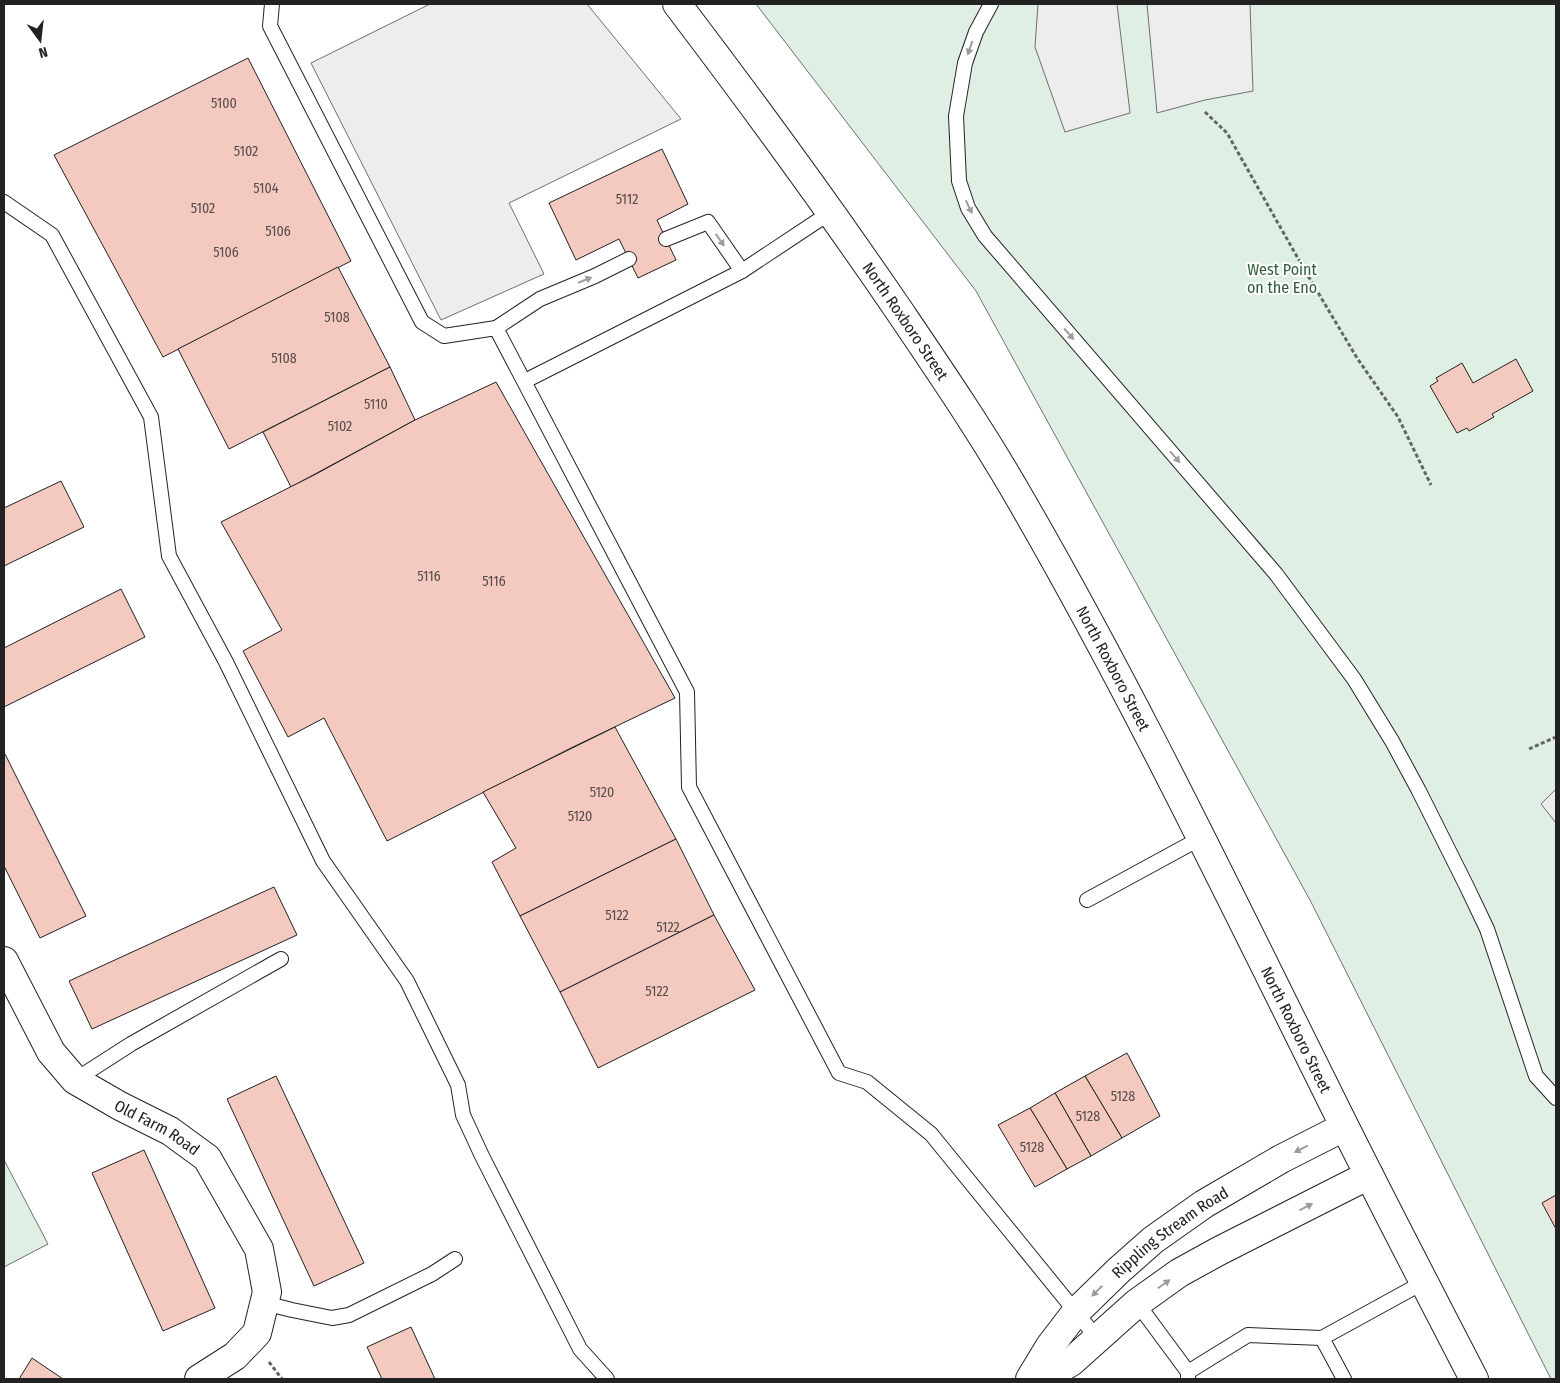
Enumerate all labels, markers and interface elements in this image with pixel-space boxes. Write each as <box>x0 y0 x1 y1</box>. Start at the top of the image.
north arrow <box>15 15 65 65</box>
one-way arrow <box>966 41 974 56</box>
text: N <box>37 43 49 61</box>
house number: 5100 <box>211 95 237 112</box>
house number: 5102 <box>234 143 258 160</box>
house number: 5104 <box>253 180 279 197</box>
house number: 5112 <box>616 191 638 208</box>
house number: 5102 <box>191 200 215 217</box>
one-way arrow <box>965 200 973 214</box>
house number: 5106 <box>265 223 291 240</box>
one-way arrow <box>715 233 725 247</box>
house number: 5106 <box>213 244 239 261</box>
street label: North Roxboro Street <box>859 259 953 384</box>
park label: West Point on the Eno <box>1247 260 1318 297</box>
one-way arrow <box>578 276 592 284</box>
house number: 5108 <box>324 309 350 326</box>
one-way arrow <box>1063 327 1074 340</box>
house number: 5108 <box>271 350 297 367</box>
house number: 5110 <box>364 396 388 413</box>
house number: 5102 <box>328 418 352 435</box>
one-way arrow <box>1169 451 1181 463</box>
house number: 5116 <box>417 568 441 585</box>
house number: 5116 <box>482 573 506 590</box>
street label: North Roxboro Street <box>1072 603 1154 735</box>
house number: 5120 <box>590 784 614 801</box>
house number: 5120 <box>568 808 592 825</box>
house number: 5122 <box>605 907 629 924</box>
house number: 5122 <box>656 919 680 936</box>
street label: North Roxboro Street <box>1257 963 1336 1097</box>
house number: 5122 <box>645 983 669 1000</box>
house number: 5128 <box>1111 1088 1135 1105</box>
street label: Old Farm Road <box>111 1096 203 1159</box>
house number: 5128 <box>1076 1108 1100 1125</box>
house number: 5128 <box>1020 1139 1044 1156</box>
one-way arrow <box>1294 1145 1308 1153</box>
street label: Rippling Stream Road <box>1108 1183 1232 1282</box>
one-way arrow <box>1299 1203 1314 1211</box>
one-way arrow <box>1157 1279 1171 1289</box>
one-way arrow <box>1091 1285 1103 1297</box>

